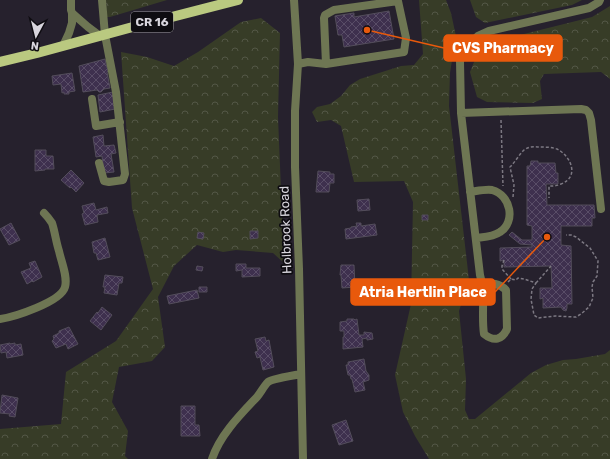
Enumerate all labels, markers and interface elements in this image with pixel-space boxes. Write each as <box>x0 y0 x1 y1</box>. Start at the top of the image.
road number: CR 16 <box>131 12 173 32</box>
north arrow <box>16 16 56 56</box>
callout: CVS Pharmacy <box>444 35 562 61</box>
text: N <box>30 38 40 52</box>
text: CVS Pharmacy <box>452 40 555 57</box>
street label: Holbrook Road <box>276 186 295 274</box>
callout: Atria Hertlin Place <box>351 279 495 305</box>
text: Atria Hertlin Place <box>359 284 487 301</box>

